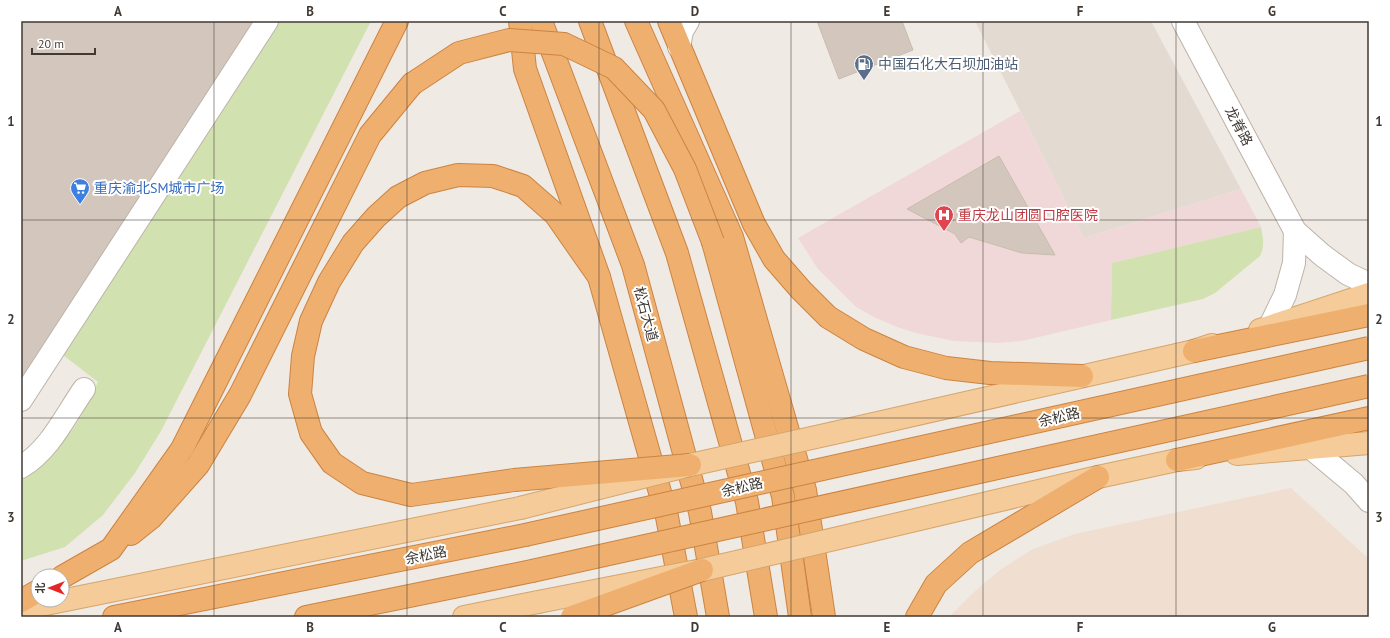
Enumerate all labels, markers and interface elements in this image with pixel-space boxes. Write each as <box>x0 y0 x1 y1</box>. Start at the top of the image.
text: A <box>114 3 122 20</box>
text: B <box>306 3 314 20</box>
text: C <box>499 3 507 20</box>
text: D <box>691 3 699 20</box>
text: E <box>884 3 891 20</box>
text: F <box>1077 3 1084 20</box>
text: G <box>1268 3 1276 20</box>
scale bar <box>32 30 95 56</box>
text: 20 m <box>38 36 64 51</box>
fuel station icon: 中国石化大石坝加油站 <box>853 53 875 81</box>
place label: 中国石化大石坝加油站 <box>878 55 1018 73</box>
street label: 龙脊路 <box>1221 103 1257 149</box>
text: 1 <box>7 113 15 130</box>
text: 1 <box>1375 113 1383 130</box>
supermarket icon: 重庆渝北SM城市广场 <box>69 177 91 205</box>
place label: 重庆渝北SM城市广场 <box>94 179 225 197</box>
hospital icon: 重庆龙山团圆口腔医院 <box>933 204 955 232</box>
place label: 重庆龙山团圆口腔医院 <box>958 206 1098 224</box>
street label: 松石大道 <box>630 285 662 343</box>
text: 2 <box>7 311 15 328</box>
text: 2 <box>1375 311 1383 328</box>
street label: 余松路 <box>1037 404 1081 430</box>
street label: 余松路 <box>720 474 764 500</box>
text: 3 <box>7 509 15 526</box>
text: 3 <box>1375 509 1383 526</box>
street label: 余松路 <box>404 542 448 568</box>
north arrow <box>30 568 70 608</box>
text: 北 <box>33 583 47 594</box>
text: A <box>114 619 122 636</box>
text: B <box>306 619 314 636</box>
text: C <box>499 619 507 636</box>
text: D <box>691 619 699 636</box>
text: E <box>884 619 891 636</box>
text: F <box>1077 619 1084 636</box>
text: G <box>1268 619 1276 636</box>

